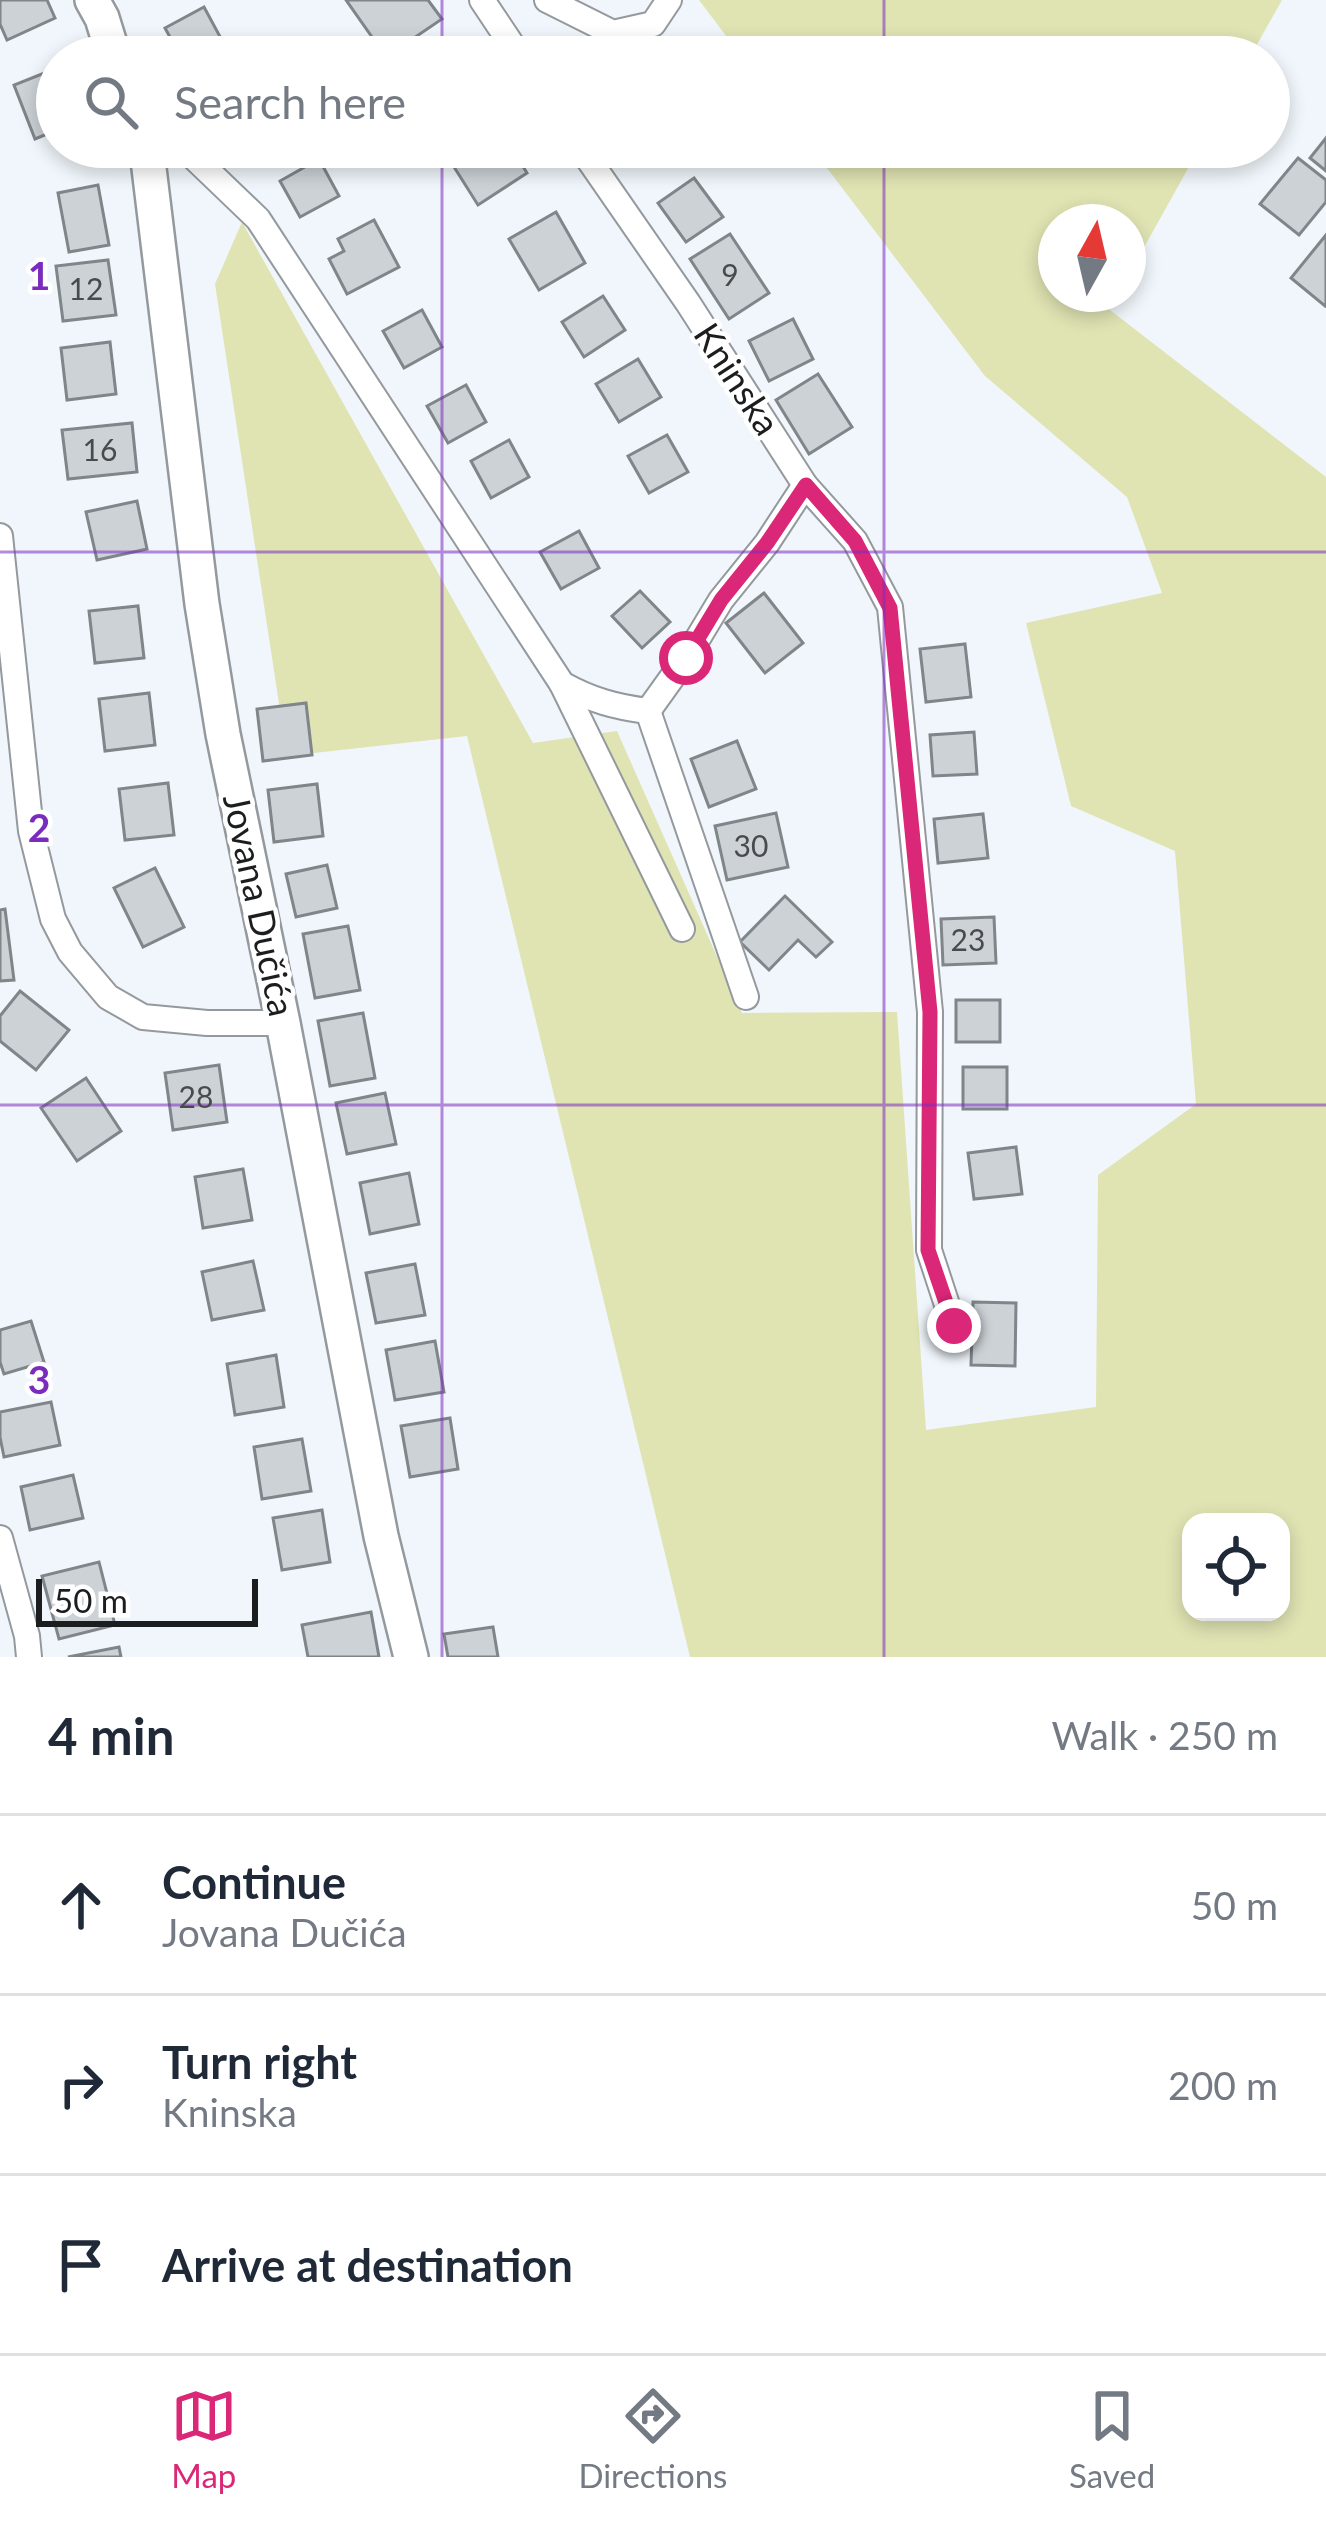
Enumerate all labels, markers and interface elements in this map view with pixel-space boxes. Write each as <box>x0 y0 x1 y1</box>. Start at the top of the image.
search box <box>36 36 1290 168</box>
icon: search <box>78 69 144 135</box>
text: Search here <box>174 75 406 129</box>
north arrow <box>1038 204 1146 312</box>
text: 1 <box>28 252 50 298</box>
house number: 9 <box>721 256 739 292</box>
house number: 12 <box>69 270 103 306</box>
street label: Kninska <box>686 314 790 443</box>
house number: 16 <box>83 431 117 467</box>
route start <box>659 631 713 685</box>
street label: Jovana Dučića <box>215 790 305 1020</box>
text: 2 <box>28 804 50 850</box>
house number: 30 <box>734 827 768 863</box>
house number: 23 <box>951 921 985 957</box>
house number: 28 <box>179 1078 213 1114</box>
route end <box>927 1299 981 1353</box>
text: 3 <box>28 1356 50 1402</box>
map controls <box>1182 1513 1290 1621</box>
button: locate <box>1182 1513 1290 1621</box>
scale bar <box>36 1573 258 1626</box>
text: 50 m <box>54 1580 128 1620</box>
text: 4 min <box>48 1705 174 1766</box>
text: Walk · 250 m <box>1051 1712 1278 1758</box>
text: Continue <box>162 1855 346 1909</box>
icon: ahead <box>48 1872 114 1938</box>
text: 50 m <box>1191 1882 1278 1928</box>
text: Jovana Dučića <box>162 1909 407 1955</box>
text: Turn right <box>162 2035 357 2089</box>
icon: right <box>48 2052 114 2118</box>
text: 200 m <box>1168 2062 1278 2108</box>
text: Kninska <box>162 2089 297 2135</box>
icon: arrive <box>48 2232 114 2298</box>
text: Arrive at destination <box>162 2238 573 2292</box>
tab: Map <box>171 2383 237 2495</box>
tab: Directions <box>578 2383 727 2495</box>
tab: Saved <box>1069 2383 1155 2495</box>

